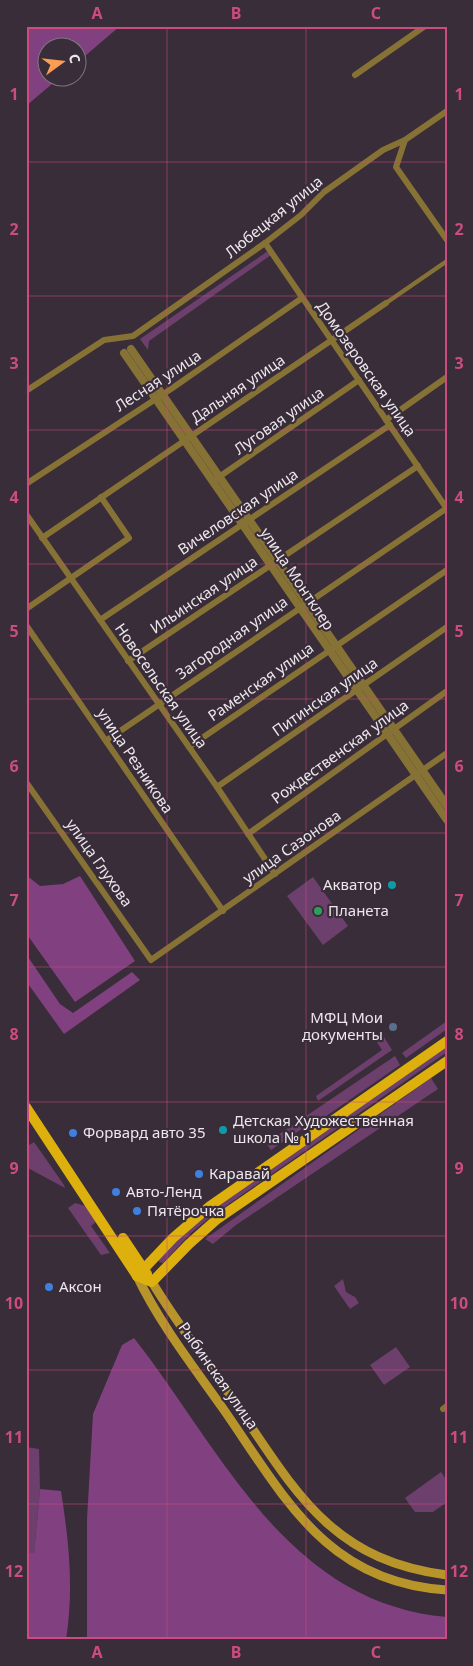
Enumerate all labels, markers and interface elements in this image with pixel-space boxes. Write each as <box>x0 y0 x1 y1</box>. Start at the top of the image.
text: A <box>91 2 103 24</box>
text: B <box>231 2 241 24</box>
text: C <box>371 2 381 24</box>
north arrow <box>38 38 88 88</box>
text: С <box>65 52 85 65</box>
text: 1 <box>9 83 19 105</box>
text: 1 <box>454 83 464 105</box>
street label: Любецкая улица <box>220 171 326 262</box>
text: 2 <box>9 218 19 240</box>
text: 2 <box>454 218 464 240</box>
street label: Домозеровская улица <box>312 297 421 440</box>
street label: Лесная улица <box>111 345 204 415</box>
street label: Дальняя улица <box>187 349 288 427</box>
text: 3 <box>9 352 19 374</box>
text: 3 <box>454 352 464 374</box>
street label: Луговая улица <box>230 382 327 459</box>
street label: Вичеловская улица <box>173 464 301 559</box>
text: 4 <box>9 486 19 508</box>
text: 4 <box>454 486 464 508</box>
street label: улица Монтклер <box>256 523 339 633</box>
street label: Ильинская улица <box>146 551 261 638</box>
street label: Загородная улица <box>172 591 291 683</box>
street label: Новосельская улица <box>111 619 213 752</box>
text: 5 <box>9 620 19 642</box>
text: 5 <box>454 620 464 642</box>
street label: Раменская улица <box>204 637 317 725</box>
street label: Питинская улица <box>268 652 381 740</box>
street label: Рождественская улица <box>267 695 412 808</box>
street label: улица Резникова <box>93 704 178 817</box>
text: 6 <box>9 755 19 777</box>
text: 6 <box>454 755 464 777</box>
street label: улица Сазонова <box>238 805 344 888</box>
street label: улица Глухова <box>62 814 138 910</box>
place label: Акватор <box>323 874 382 894</box>
marker: Акватор <box>386 879 398 891</box>
text: 7 <box>9 889 19 911</box>
text: 7 <box>454 889 464 911</box>
place label: Планета <box>328 900 389 920</box>
marker: Планета <box>312 905 324 917</box>
place label: МФЦ Мои документы <box>302 1007 383 1044</box>
marker: МФЦ Мои документы <box>387 1021 399 1033</box>
text: 8 <box>9 1023 19 1045</box>
text: 8 <box>454 1023 464 1045</box>
place label: Детская Художественная школа № 1 <box>233 1110 414 1147</box>
place label: Форвард авто 35 <box>83 1122 206 1142</box>
marker: Детская Художественная школа № 1 <box>217 1124 229 1136</box>
marker: Форвард авто 35 <box>67 1127 79 1139</box>
text: 9 <box>9 1157 19 1179</box>
text: 9 <box>454 1157 464 1179</box>
place label: Каравай <box>209 1163 270 1183</box>
marker: Каравай <box>193 1168 205 1180</box>
place label: Авто-Ленд <box>126 1181 202 1201</box>
marker: Авто-Ленд <box>110 1186 122 1198</box>
place label: Пятёрочка <box>147 1200 224 1220</box>
marker: Пятёрочка <box>131 1205 143 1217</box>
place label: Аксон <box>59 1276 102 1296</box>
marker: Аксон <box>43 1281 55 1293</box>
text: 10 <box>5 1292 23 1314</box>
text: 10 <box>450 1292 468 1314</box>
street label: Рыбинская улица <box>174 1318 263 1433</box>
text: 11 <box>5 1426 23 1448</box>
text: 11 <box>450 1426 468 1448</box>
text: 12 <box>5 1560 23 1582</box>
text: 12 <box>450 1560 468 1582</box>
text: A <box>91 1641 103 1663</box>
text: B <box>231 1641 241 1663</box>
text: C <box>371 1641 381 1663</box>

